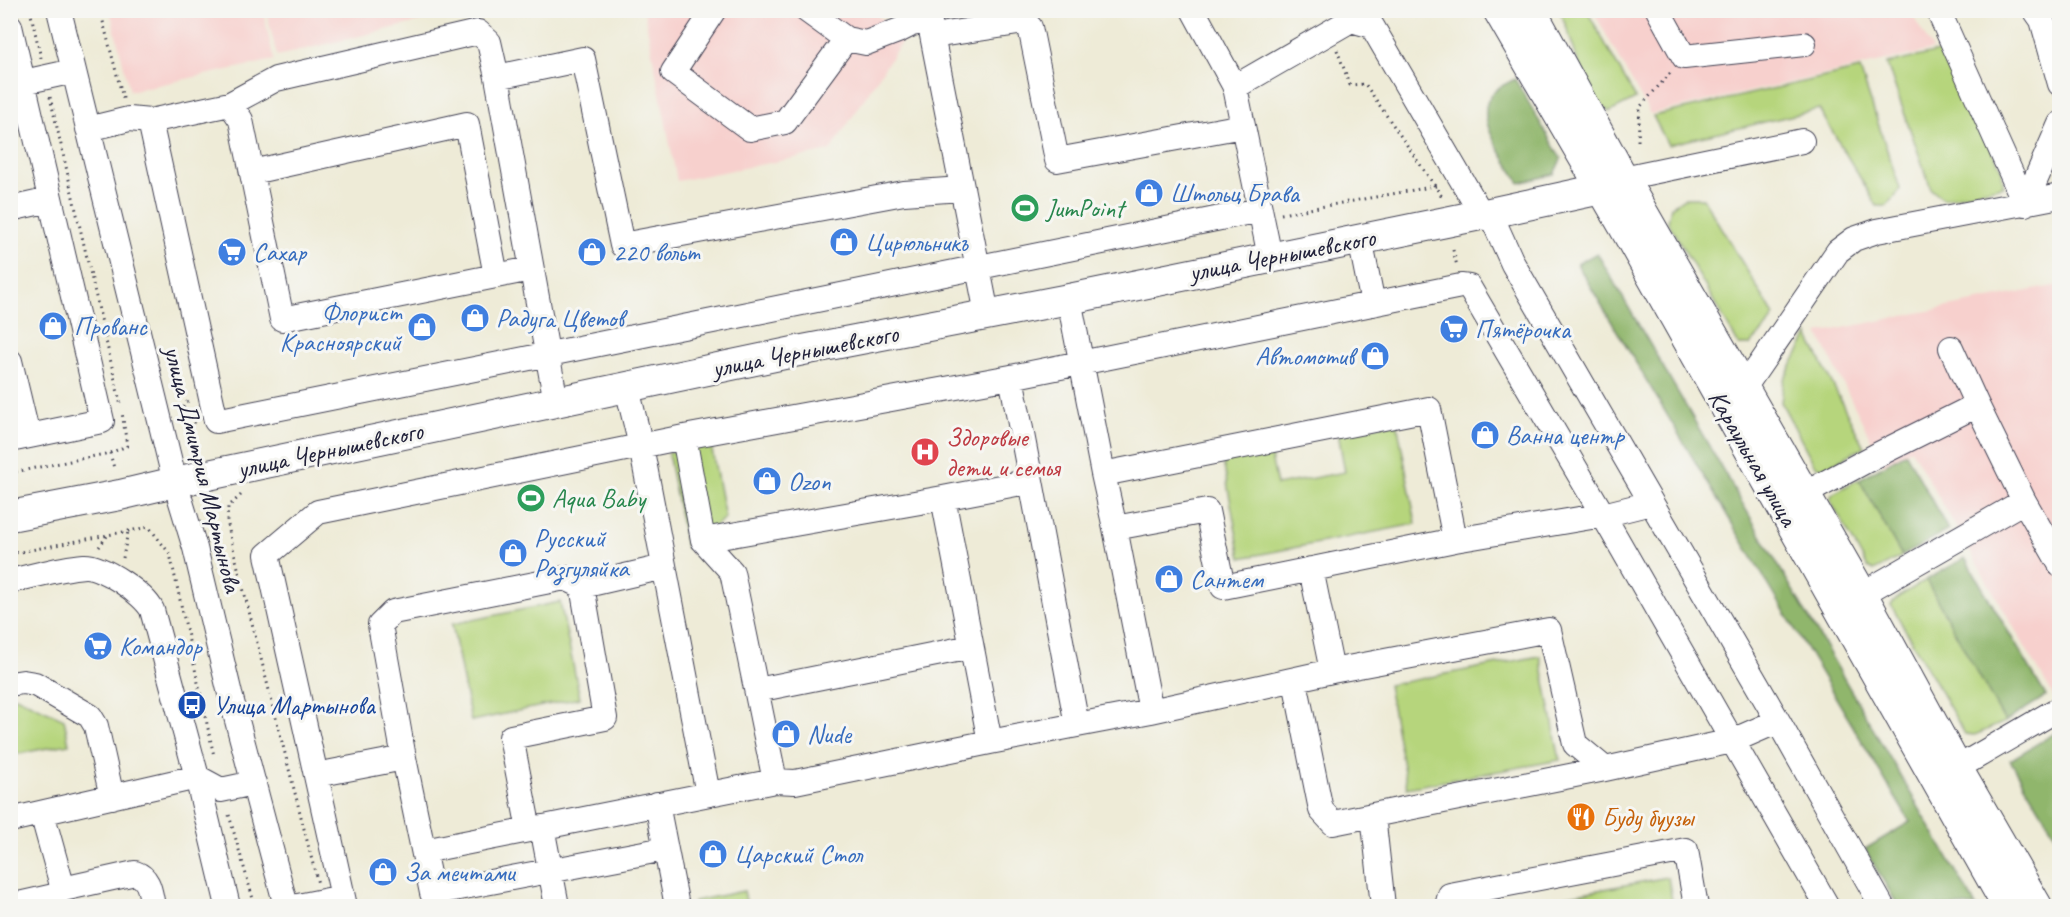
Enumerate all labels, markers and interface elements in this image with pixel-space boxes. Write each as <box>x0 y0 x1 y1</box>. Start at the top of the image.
shop icon: Штольц Брава <box>1133 177 1165 209</box>
place label: Штольц Брава <box>1170 177 1301 210</box>
sports icon: JumPoint <box>1009 192 1041 224</box>
place label: JumPoint <box>1044 192 1127 225</box>
street label: улица Чернышевского <box>1184 220 1380 290</box>
shop icon: Цирюльникъ <box>828 226 860 258</box>
place label: Цирюльникъ <box>865 226 970 259</box>
supermarket icon: Сахар <box>216 236 248 268</box>
place label: Сахар <box>253 236 308 269</box>
shop icon: 220 вольт <box>576 236 608 268</box>
place label: 220 вольт <box>613 236 701 269</box>
place label: Флорист Красноярский <box>280 296 403 359</box>
shop icon: Радуга Цветов <box>459 302 491 334</box>
place label: Радуга Цветов <box>496 302 628 335</box>
shop icon: Прованс <box>37 310 69 342</box>
place label: Прованс <box>74 310 148 343</box>
shop icon: Флорист Красноярский <box>406 311 438 343</box>
supermarket icon: Пятёрочка <box>1438 313 1470 345</box>
place label: Пятёрочка <box>1475 313 1572 346</box>
street label: улица Чернышевского <box>707 316 903 386</box>
street label: улица Дмитрия Мартынова <box>156 340 250 597</box>
place label: Автомотив <box>1255 340 1359 373</box>
shop icon: Автомотив <box>1359 340 1391 372</box>
street label: Караульная улица <box>1701 384 1806 533</box>
street label: улица Чернышевского <box>232 414 428 486</box>
shop icon: Ванна центр <box>1469 419 1501 451</box>
place label: Ванна центр <box>1506 419 1626 452</box>
place label: Здоровые дети и семья <box>946 421 1062 484</box>
hospital icon: Здоровые дети и семья <box>909 436 941 468</box>
shop icon: Ozon <box>751 465 783 497</box>
place label: Ozon <box>788 465 831 498</box>
sports icon: Aqua Baby <box>515 482 547 514</box>
place label: Aqua Baby <box>552 482 647 515</box>
place label: Русский Разгуляйка <box>534 522 630 586</box>
shop icon: Русский Разгуляйка <box>497 537 529 569</box>
shop icon: Сантем <box>1153 563 1185 595</box>
place label: Сантем <box>1190 563 1265 596</box>
supermarket icon: Командор <box>82 630 114 662</box>
place label: Командор <box>119 630 203 663</box>
bus stop icon: Улица Мартынова <box>176 689 208 721</box>
place label: Улица Мартынова <box>213 689 376 722</box>
shop icon: Nude <box>770 718 802 750</box>
place label: Nude <box>807 718 852 751</box>
restaurant icon: Буду буузы <box>1565 801 1597 833</box>
place label: Буду буузы <box>1602 801 1696 834</box>
shop icon: Царский Стол <box>697 838 729 870</box>
place label: Царский Стол <box>734 838 864 871</box>
shop icon: За мечтами <box>367 856 399 888</box>
place label: За мечтами <box>404 856 516 889</box>

